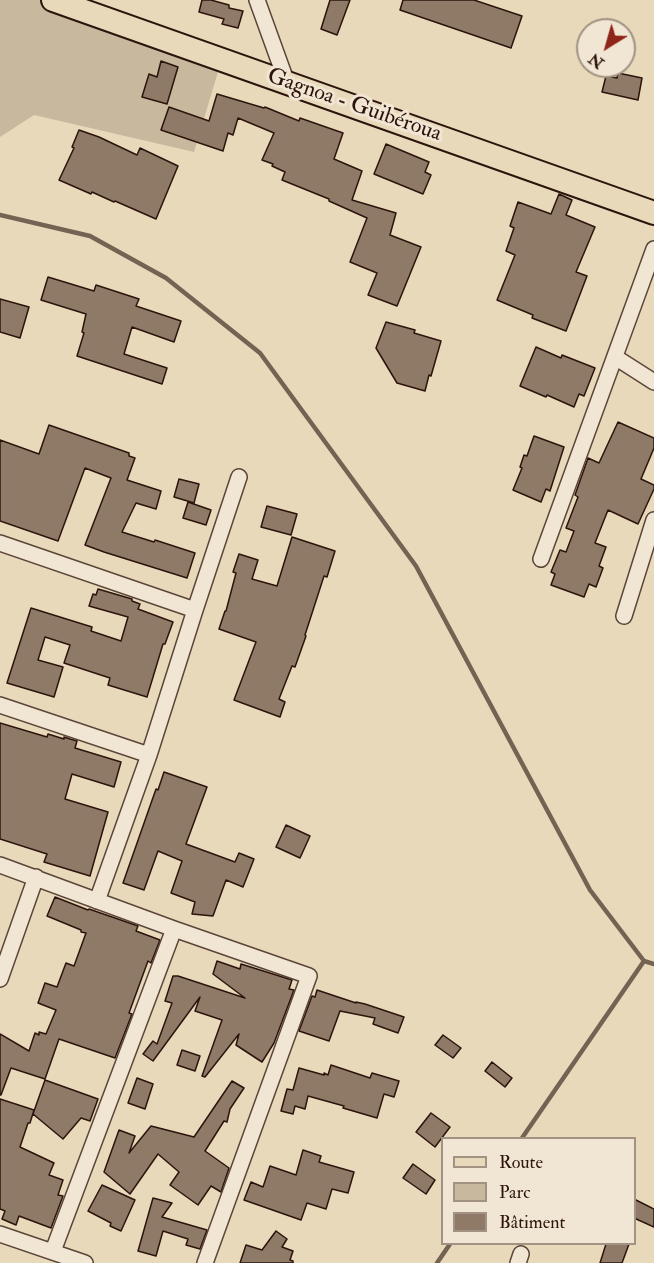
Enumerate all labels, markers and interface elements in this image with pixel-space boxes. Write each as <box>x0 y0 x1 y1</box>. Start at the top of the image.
north arrow <box>576 18 636 78</box>
text: N <box>585 48 608 73</box>
street label: Gagnoa - Guibéroua <box>263 64 445 148</box>
legend <box>441 1137 636 1245</box>
text: Route <box>499 1151 543 1174</box>
text: Parc <box>499 1181 530 1204</box>
text: Bâtiment <box>499 1211 565 1234</box>

